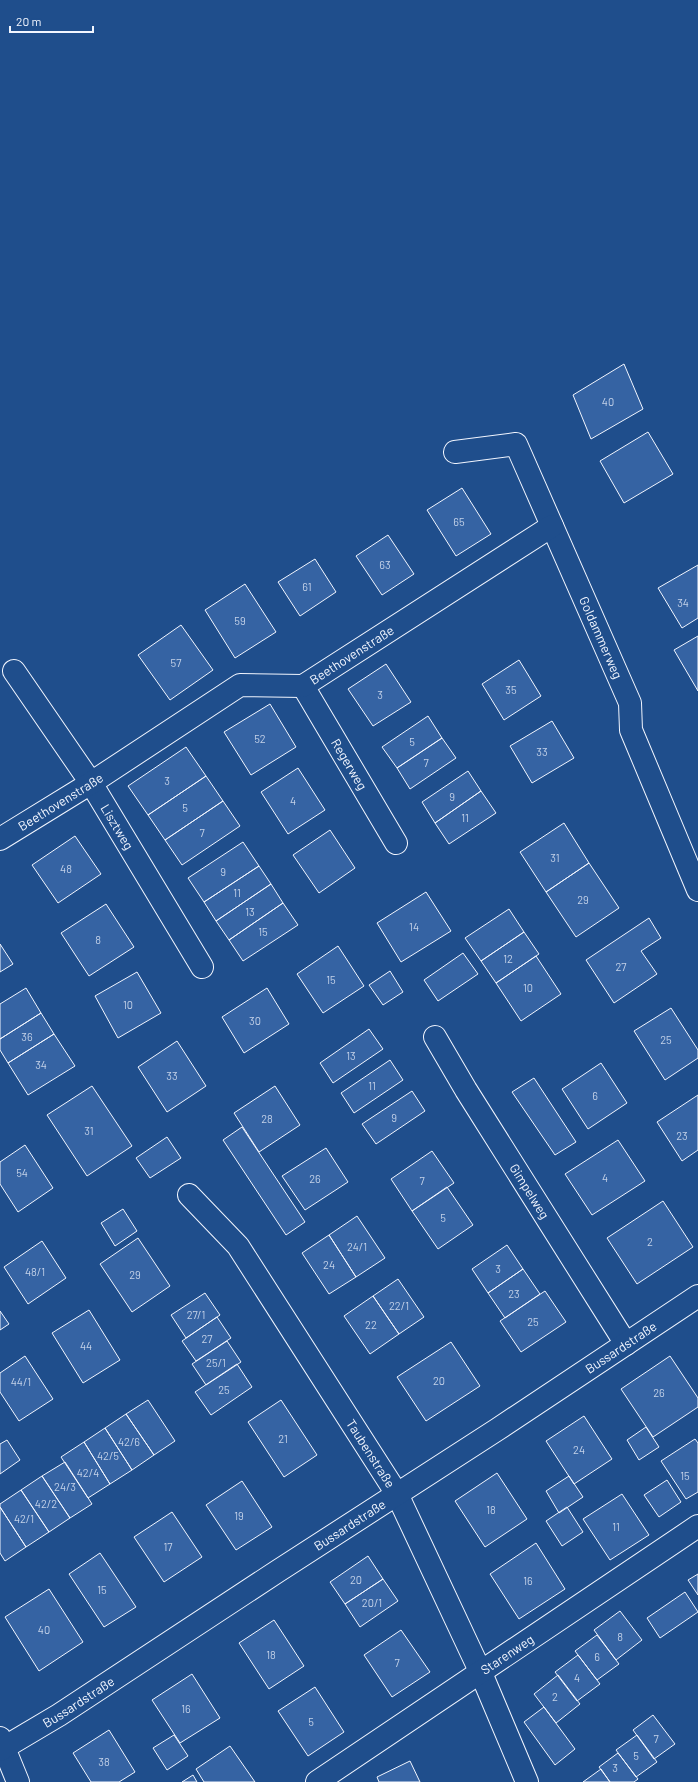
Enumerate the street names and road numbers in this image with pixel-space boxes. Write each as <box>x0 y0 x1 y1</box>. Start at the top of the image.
street label: Goldammerweg <box>576 594 626 681</box>
street label: Beethovenstraße <box>307 622 397 688</box>
street label: Regerweg <box>328 736 371 793</box>
street label: Beethovenstraße <box>15 769 106 834</box>
street label: Lisztweg <box>97 801 137 853</box>
street label: Gimpelweg <box>506 1161 553 1222</box>
street label: Bussardstraße <box>582 1318 660 1377</box>
street label: Taubenstraße <box>343 1416 399 1491</box>
street label: Bussardstraße <box>311 1496 389 1554</box>
street label: Starenweg <box>477 1631 537 1678</box>
street label: Bussardstraße <box>40 1673 117 1731</box>

